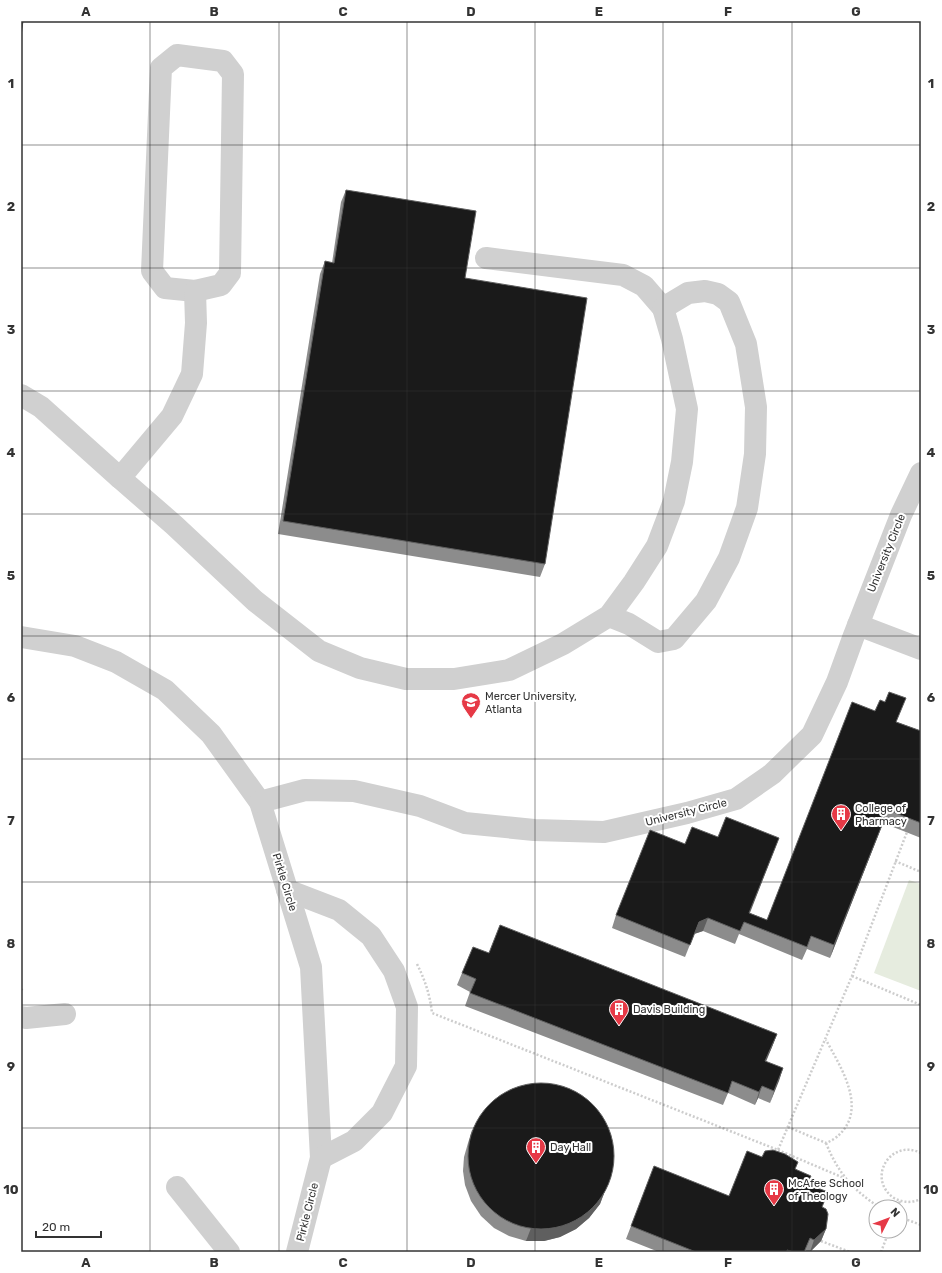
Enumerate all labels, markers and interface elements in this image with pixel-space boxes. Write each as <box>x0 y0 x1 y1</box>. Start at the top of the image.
text: A <box>81 4 91 19</box>
text: B <box>209 4 219 19</box>
text: C <box>338 4 348 19</box>
text: D <box>466 4 476 19</box>
text: E <box>595 4 603 19</box>
text: F <box>724 4 732 19</box>
text: G <box>851 4 861 19</box>
text: 1 <box>8 76 14 91</box>
text: 1 <box>928 76 934 91</box>
text: 2 <box>7 199 15 214</box>
text: 2 <box>927 199 935 214</box>
text: 3 <box>7 322 16 337</box>
text: 3 <box>927 322 936 337</box>
text: 4 <box>7 445 16 460</box>
text: 4 <box>927 445 936 460</box>
street label: University Circle <box>865 512 908 594</box>
text: 5 <box>7 568 15 583</box>
text: 5 <box>927 568 935 583</box>
text: 6 <box>7 690 16 705</box>
place label: Mercer University, Atlanta <box>485 690 577 716</box>
text: 6 <box>927 690 936 705</box>
school or university icon: Mercer University, Atlanta <box>460 691 482 719</box>
street label: University Circle <box>644 796 728 829</box>
place label: College of Pharmacy <box>855 802 907 828</box>
building icon: College of Pharmacy <box>830 803 852 831</box>
text: 7 <box>7 813 15 828</box>
text: 7 <box>927 813 935 828</box>
street label: Pirkle Circle <box>270 852 300 913</box>
text: 8 <box>7 936 16 951</box>
text: 8 <box>927 936 936 951</box>
building icon: Davis Building <box>608 998 630 1026</box>
place label: Davis Building <box>633 1003 705 1016</box>
text: 9 <box>7 1059 15 1074</box>
text: 9 <box>927 1059 935 1074</box>
building icon: Day Hall <box>525 1136 547 1164</box>
place label: Day Hall <box>550 1141 591 1154</box>
place label: McAfee School of Theology <box>788 1177 864 1203</box>
building icon: McAfee School of Theology <box>763 1178 785 1206</box>
street label: Pirkle Circle <box>294 1181 321 1243</box>
text: 10 <box>3 1182 19 1197</box>
text: 10 <box>923 1182 939 1197</box>
north arrow <box>868 1199 908 1239</box>
text: N <box>888 1205 903 1220</box>
scale bar <box>36 1213 101 1239</box>
text: 20 m <box>42 1220 70 1234</box>
text: A <box>81 1255 91 1270</box>
text: B <box>209 1255 219 1270</box>
text: C <box>338 1255 348 1270</box>
text: D <box>466 1255 476 1270</box>
text: E <box>595 1255 603 1270</box>
text: F <box>724 1255 732 1270</box>
text: G <box>851 1255 861 1270</box>

